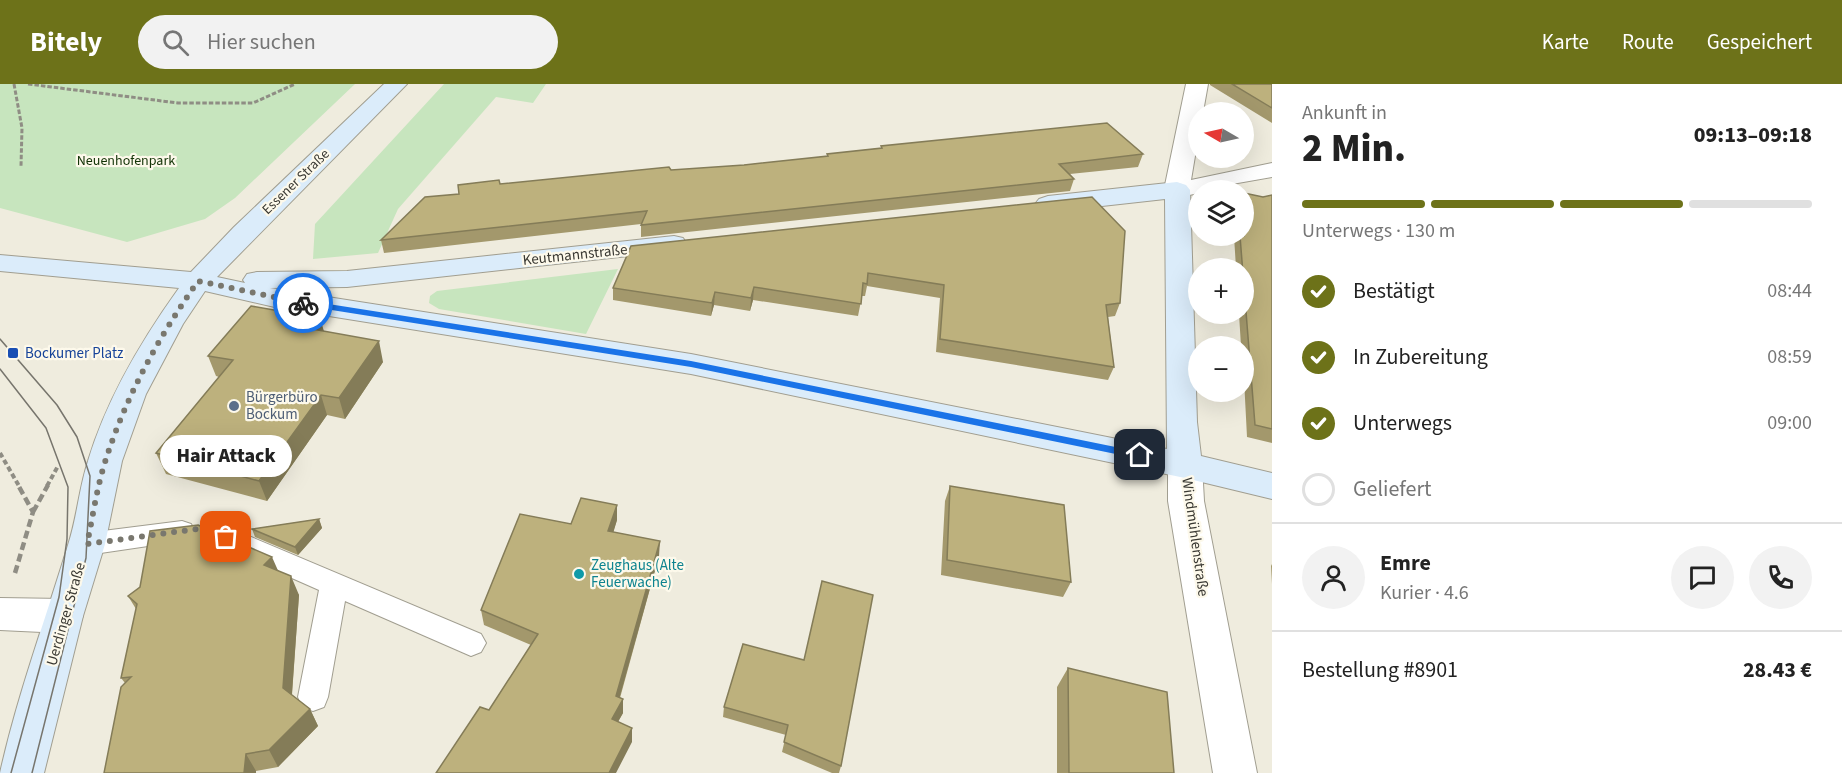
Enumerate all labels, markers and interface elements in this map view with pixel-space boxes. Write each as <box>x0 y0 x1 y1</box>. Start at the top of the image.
search box <box>138 15 558 69</box>
text: Bitely <box>30 22 102 62</box>
icon: search <box>159 26 192 59</box>
text: Hier suchen <box>207 26 316 58</box>
text: Karte <box>1542 27 1589 57</box>
text: Route <box>1622 27 1674 57</box>
text: Gespeichert <box>1707 27 1812 57</box>
text: Ankunft in <box>1302 99 1387 127</box>
north arrow <box>1188 102 1254 168</box>
map controls <box>1188 102 1254 402</box>
text: 09:13–09:18 <box>1694 119 1812 151</box>
text: 2 Min. <box>1302 121 1406 177</box>
street label: Essener Straße <box>258 145 334 219</box>
park label: Neuenhofenpark <box>77 151 175 171</box>
button: layers <box>1188 180 1254 246</box>
text: Unterwegs · 130 m <box>1302 217 1455 245</box>
street label: Keutmannstraße <box>522 239 628 271</box>
button: + <box>1188 258 1254 324</box>
courier <box>273 273 333 333</box>
icon: check <box>1302 275 1335 308</box>
text: Bestätigt <box>1353 275 1435 307</box>
text: 08:44 <box>1767 277 1812 305</box>
icon: bike <box>287 287 320 320</box>
button: − <box>1188 336 1254 402</box>
icon: check <box>1302 341 1335 374</box>
text: In Zubereitung <box>1353 341 1488 373</box>
place label: Bockumer Platz <box>25 343 123 364</box>
text: 08:59 <box>1767 343 1812 371</box>
marker: Bockumer Platz <box>6 346 20 360</box>
place label: Bürgerbüro Bockum <box>246 387 318 425</box>
marker: Bürgerbüro Bockum <box>227 399 241 413</box>
icon: check <box>1302 407 1335 440</box>
text: Unterwegs <box>1353 407 1452 439</box>
text: 09:00 <box>1767 409 1812 437</box>
pin <box>1114 429 1165 480</box>
callout: Hair Attack <box>160 435 292 477</box>
icon: home <box>1123 438 1156 471</box>
text: Hair Attack <box>176 442 276 470</box>
text: Geliefert <box>1353 473 1432 505</box>
street label: Windmühlenstraße <box>1176 476 1214 598</box>
pin <box>200 511 251 562</box>
icon: bag <box>209 520 242 553</box>
button: person <box>1302 546 1365 609</box>
button: chat <box>1671 546 1734 609</box>
button: phone <box>1749 546 1812 609</box>
text: Emre <box>1380 547 1431 579</box>
place label: Zeughaus (Alte Feuerwache) <box>591 555 684 593</box>
street label: Uerdinger Straße <box>41 560 91 668</box>
marker: Zeughaus (Alte Feuerwache) <box>572 567 586 581</box>
text: Kurier · 4.6 <box>1380 579 1469 607</box>
text: Bestellung #8901 <box>1302 654 1458 686</box>
text: 28.43 € <box>1743 654 1812 686</box>

